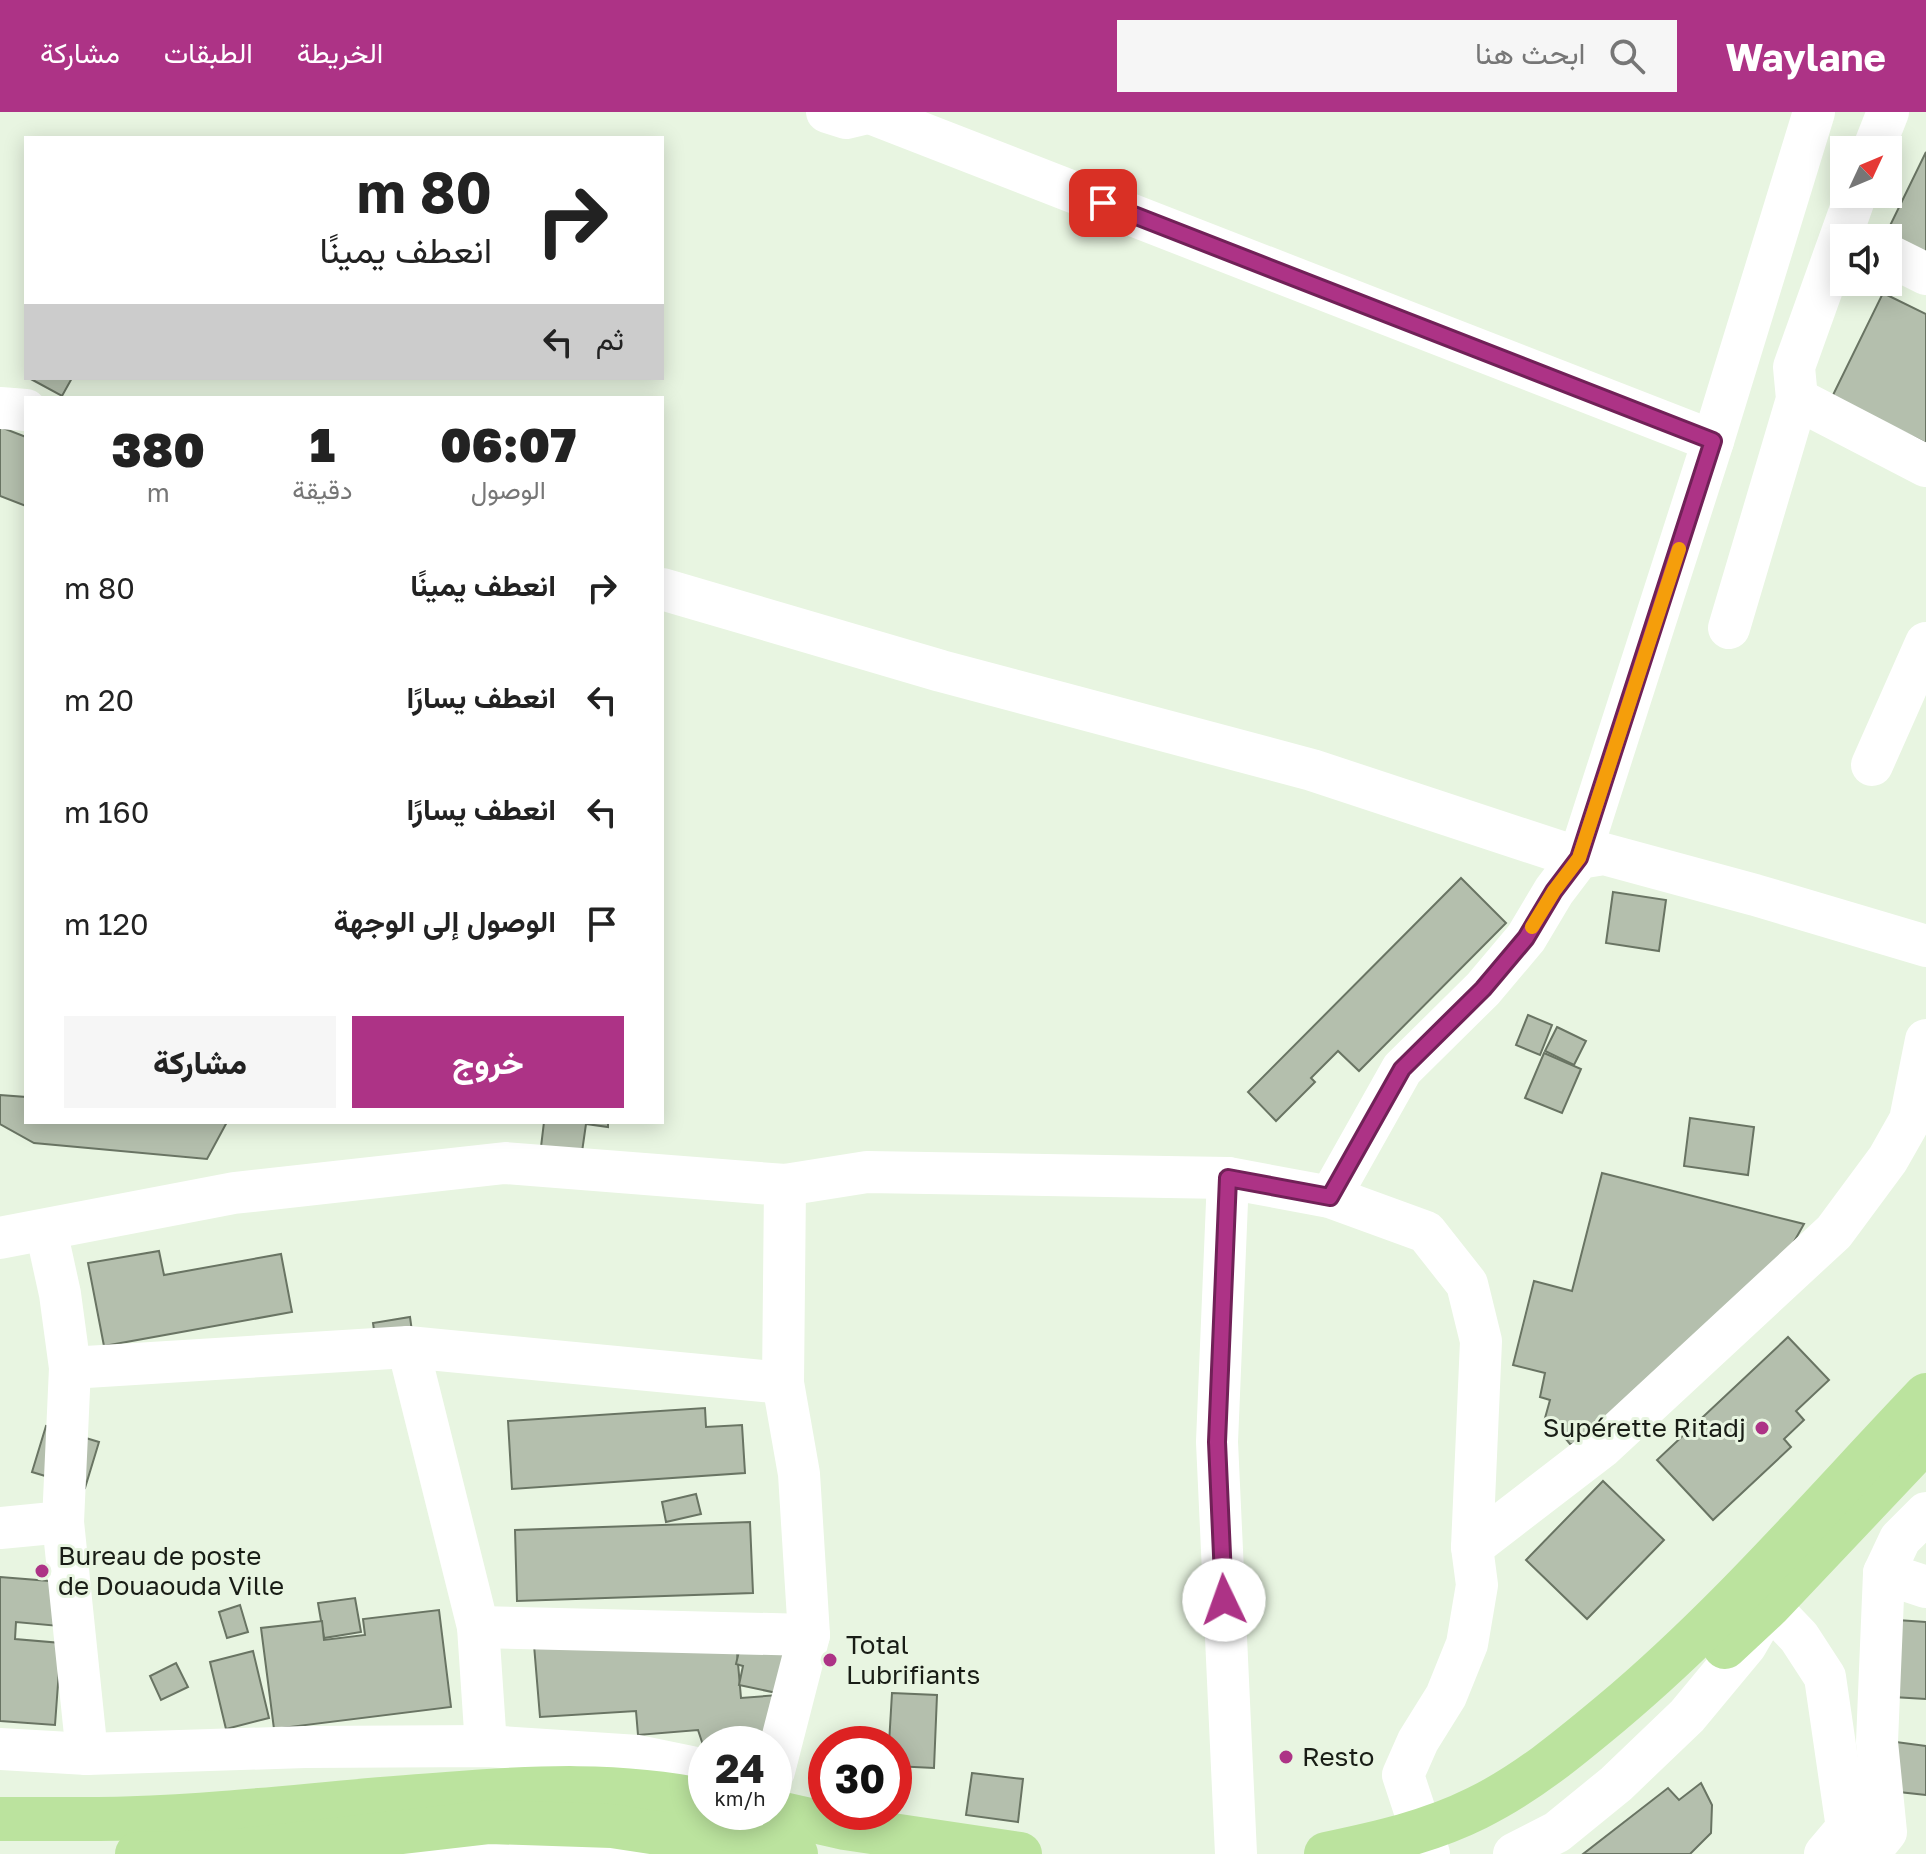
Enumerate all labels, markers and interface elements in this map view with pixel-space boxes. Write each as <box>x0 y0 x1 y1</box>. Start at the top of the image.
search box <box>1117 20 1677 92</box>
icon: search <box>1605 34 1649 78</box>
text: Waylane <box>1725 34 1886 79</box>
text: ابحث هنا <box>1475 35 1585 71</box>
text: مشاركة <box>40 36 120 69</box>
text: الطبقات <box>164 36 253 69</box>
text: الخريطة <box>297 36 383 69</box>
north arrow <box>1830 136 1902 208</box>
map controls <box>1830 136 1902 296</box>
text: 80 m <box>357 158 492 225</box>
icon: right <box>520 168 624 272</box>
pin <box>1069 169 1137 237</box>
icon: arrive <box>1081 181 1125 225</box>
button: sound <box>1830 224 1902 296</box>
text: انعطف يمينًا <box>320 228 492 271</box>
icon: left <box>536 320 580 364</box>
text: ثم <box>596 321 624 357</box>
text: 1 <box>310 415 335 473</box>
text: 06:07 <box>440 415 577 473</box>
text: 380 <box>111 420 205 478</box>
text: دقيقة <box>292 474 352 505</box>
text: الوصول <box>471 474 546 505</box>
text: m <box>147 477 170 508</box>
icon: right <box>580 566 624 610</box>
text: انعطف يمينًا <box>410 567 556 603</box>
text: 80 m <box>64 570 135 606</box>
icon: left <box>580 678 624 722</box>
text: انعطف يسارًا <box>407 679 556 715</box>
text: 20 m <box>64 682 134 718</box>
icon: left <box>580 790 624 834</box>
text: انعطف يسارًا <box>407 791 556 827</box>
text: 160 m <box>64 794 149 830</box>
icon: arrive <box>580 902 624 946</box>
text: الوصول إلى الوجهة <box>334 903 556 939</box>
text: 120 m <box>64 906 149 942</box>
button: مشاركة <box>64 1016 336 1108</box>
button: خروج <box>352 1016 624 1108</box>
place label: Supérette Ritadj <box>1543 1412 1746 1443</box>
marker: Supérette Ritadj <box>1753 1419 1771 1437</box>
place label: Bureau de poste de Douaouda Ville <box>58 1540 284 1601</box>
position arrow <box>1182 1558 1266 1642</box>
marker: Bureau de poste de Douaouda Ville <box>33 1562 51 1580</box>
place label: Total Lubrifiants <box>846 1629 980 1690</box>
marker: Total Lubrifiants <box>821 1651 839 1669</box>
speed limit sign: 30 <box>808 1726 912 1830</box>
place label: Resto <box>1302 1741 1374 1772</box>
text: 24 <box>715 1744 765 1792</box>
marker: Resto <box>1277 1748 1295 1766</box>
text: km/h <box>715 1786 765 1810</box>

